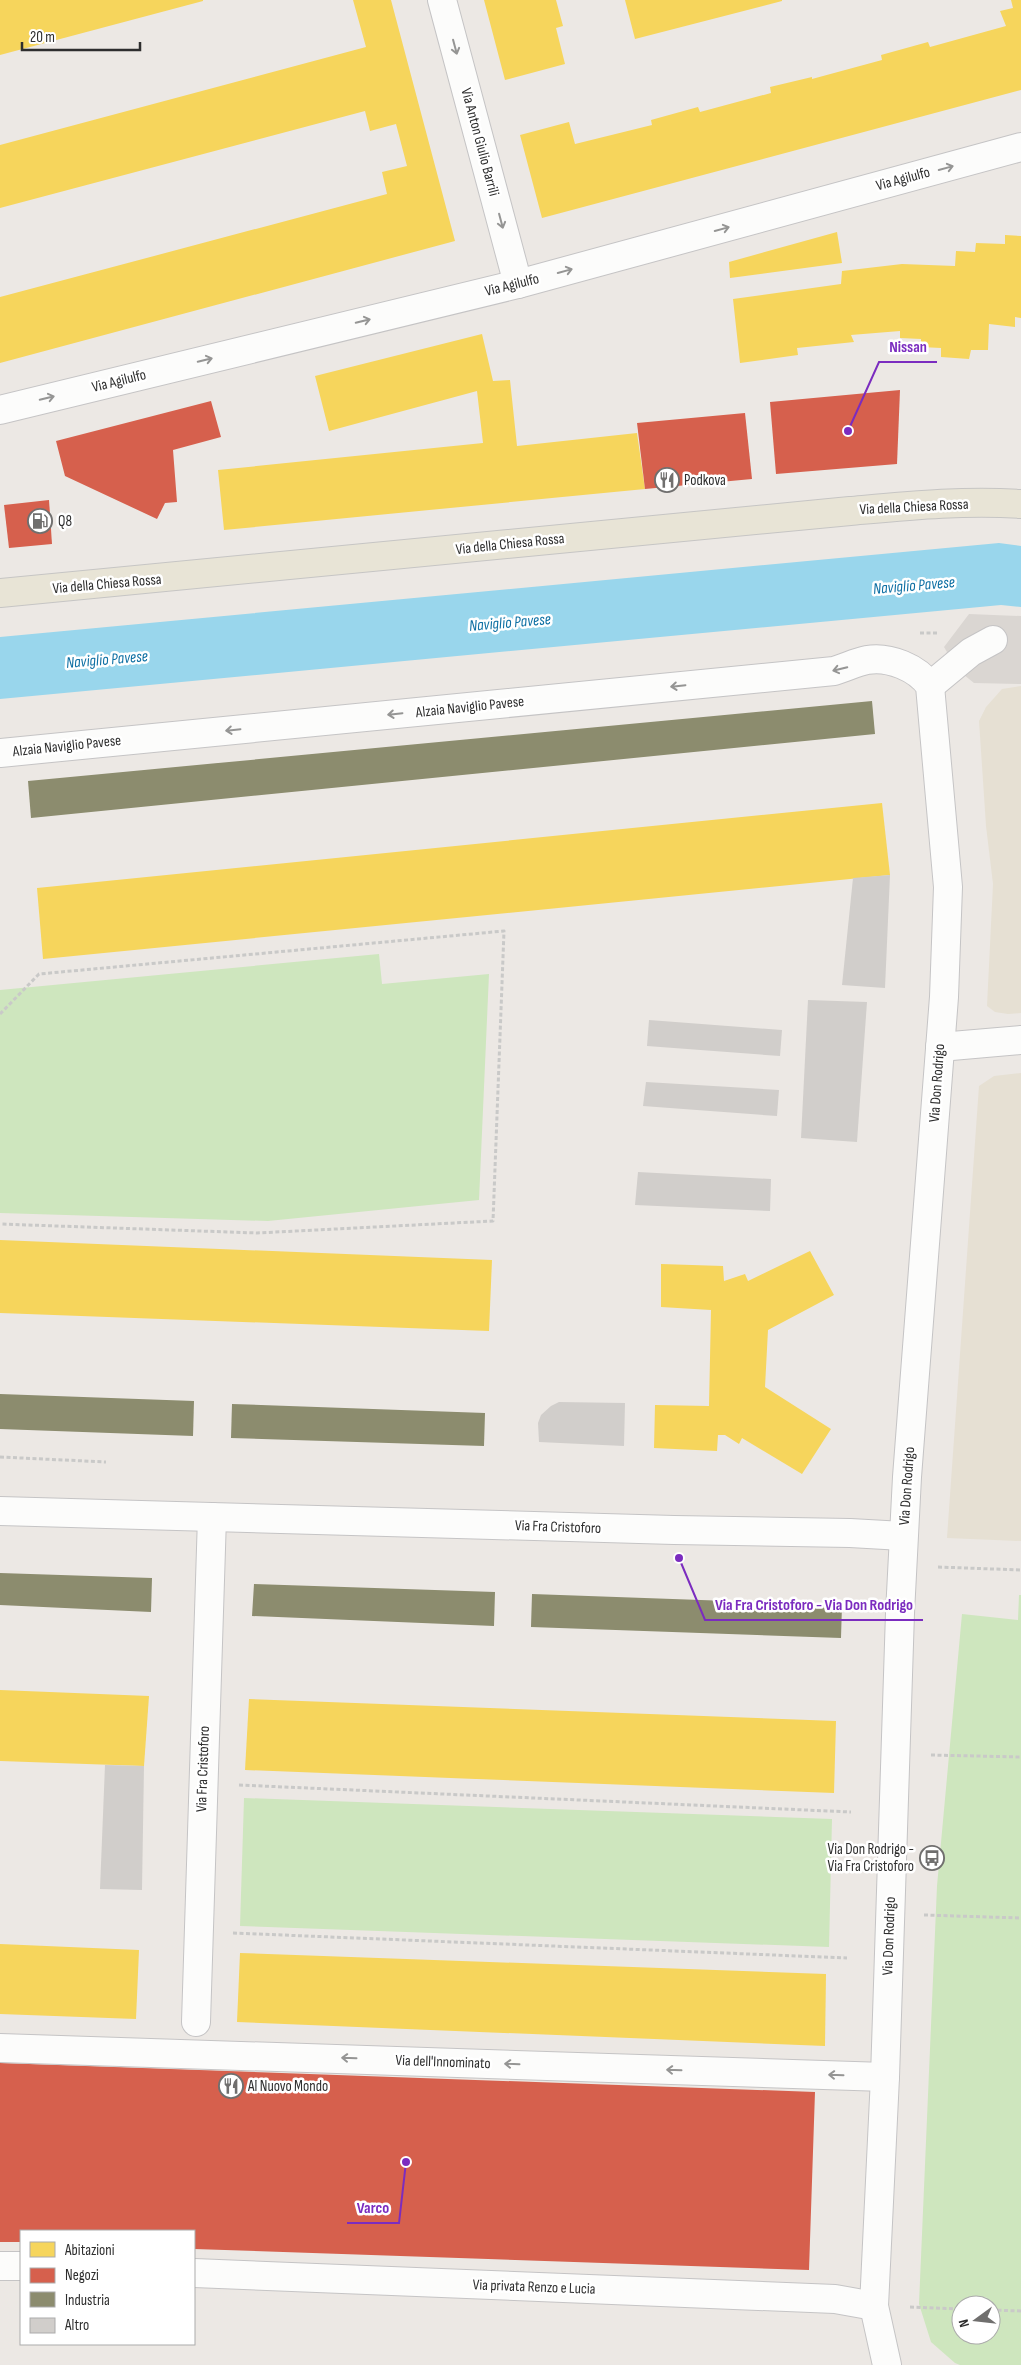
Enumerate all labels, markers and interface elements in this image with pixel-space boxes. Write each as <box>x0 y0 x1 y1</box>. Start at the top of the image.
scale bar <box>22 20 140 52</box>
text: 20 m <box>30 28 55 47</box>
one-way arrow <box>450 39 460 55</box>
street label: Via Anton Giulio Barrili <box>456 86 504 198</box>
one-way arrow <box>938 162 954 172</box>
street label: Via Agilulfo <box>874 163 932 195</box>
one-way arrow <box>497 213 506 229</box>
one-way arrow <box>713 223 729 233</box>
one-way arrow <box>556 266 572 276</box>
street label: Via Agilulfo <box>483 269 541 301</box>
one-way arrow <box>355 316 371 326</box>
callout: Nissan <box>879 331 937 362</box>
text: Nissan <box>889 338 927 357</box>
one-way arrow <box>197 355 213 364</box>
street label: Via Agilulfo <box>90 365 148 397</box>
one-way arrow <box>39 393 55 402</box>
restaurant icon: Podkova <box>654 467 680 493</box>
place label: Podkova <box>684 471 726 490</box>
street label: Via della Chiesa Rossa <box>859 495 969 519</box>
fuel station icon: Q8 <box>27 508 53 534</box>
place label: Q8 <box>58 512 72 531</box>
street label: Via della Chiesa Rossa <box>455 529 565 559</box>
street label: Via della Chiesa Rossa <box>52 570 162 598</box>
water label: Naviglio Pavese <box>872 573 956 599</box>
water label: Naviglio Pavese <box>468 610 552 636</box>
water label: Naviglio Pavese <box>65 647 149 673</box>
one-way arrow <box>832 665 848 674</box>
one-way arrow <box>671 681 687 691</box>
street label: Alzaia Naviglio Pavese <box>414 692 525 722</box>
one-way arrow <box>387 709 403 719</box>
one-way arrow <box>225 725 241 735</box>
street label: Alzaia Naviglio Pavese <box>11 731 122 761</box>
street label: Via Don Rodrigo <box>925 1043 949 1123</box>
street label: Via Don Rodrigo <box>895 1446 919 1526</box>
street label: Via Fra Cristoforo <box>514 1516 602 1538</box>
callout: Via Fra Cristoforo - Via Don Rodrigo <box>705 1589 923 1620</box>
text: Via Fra Cristoforo - Via Don Rodrigo <box>715 1596 913 1615</box>
street label: Via Fra Cristoforo <box>192 1725 214 1813</box>
place label: Via Don Rodrigo - Via Fra Cristoforo <box>828 1840 914 1876</box>
bus stop icon: Via Don Rodrigo - Via Fra Cristoforo <box>919 1845 945 1871</box>
street label: Via Don Rodrigo <box>878 1896 900 1976</box>
street label: Via dell'Innominato <box>395 2051 491 2073</box>
one-way arrow <box>341 2054 357 2063</box>
one-way arrow <box>504 2059 520 2069</box>
one-way arrow <box>666 2065 682 2074</box>
one-way arrow <box>829 2070 845 2080</box>
restaurant icon: Al Nuovo Mondo <box>218 2073 244 2099</box>
place label: Al Nuovo Mondo <box>247 2077 328 2096</box>
callout: Varco <box>347 2192 399 2223</box>
text: Varco <box>357 2199 389 2218</box>
legend <box>20 2230 195 2345</box>
text: Abitazioni <box>64 2241 115 2260</box>
text: Negozi <box>65 2266 99 2285</box>
street label: Via privata Renzo e Lucia <box>472 2275 596 2299</box>
text: Industria <box>65 2291 110 2310</box>
north arrow <box>951 2295 1001 2345</box>
text: Altro <box>64 2316 89 2335</box>
text: N <box>955 2317 973 2329</box>

